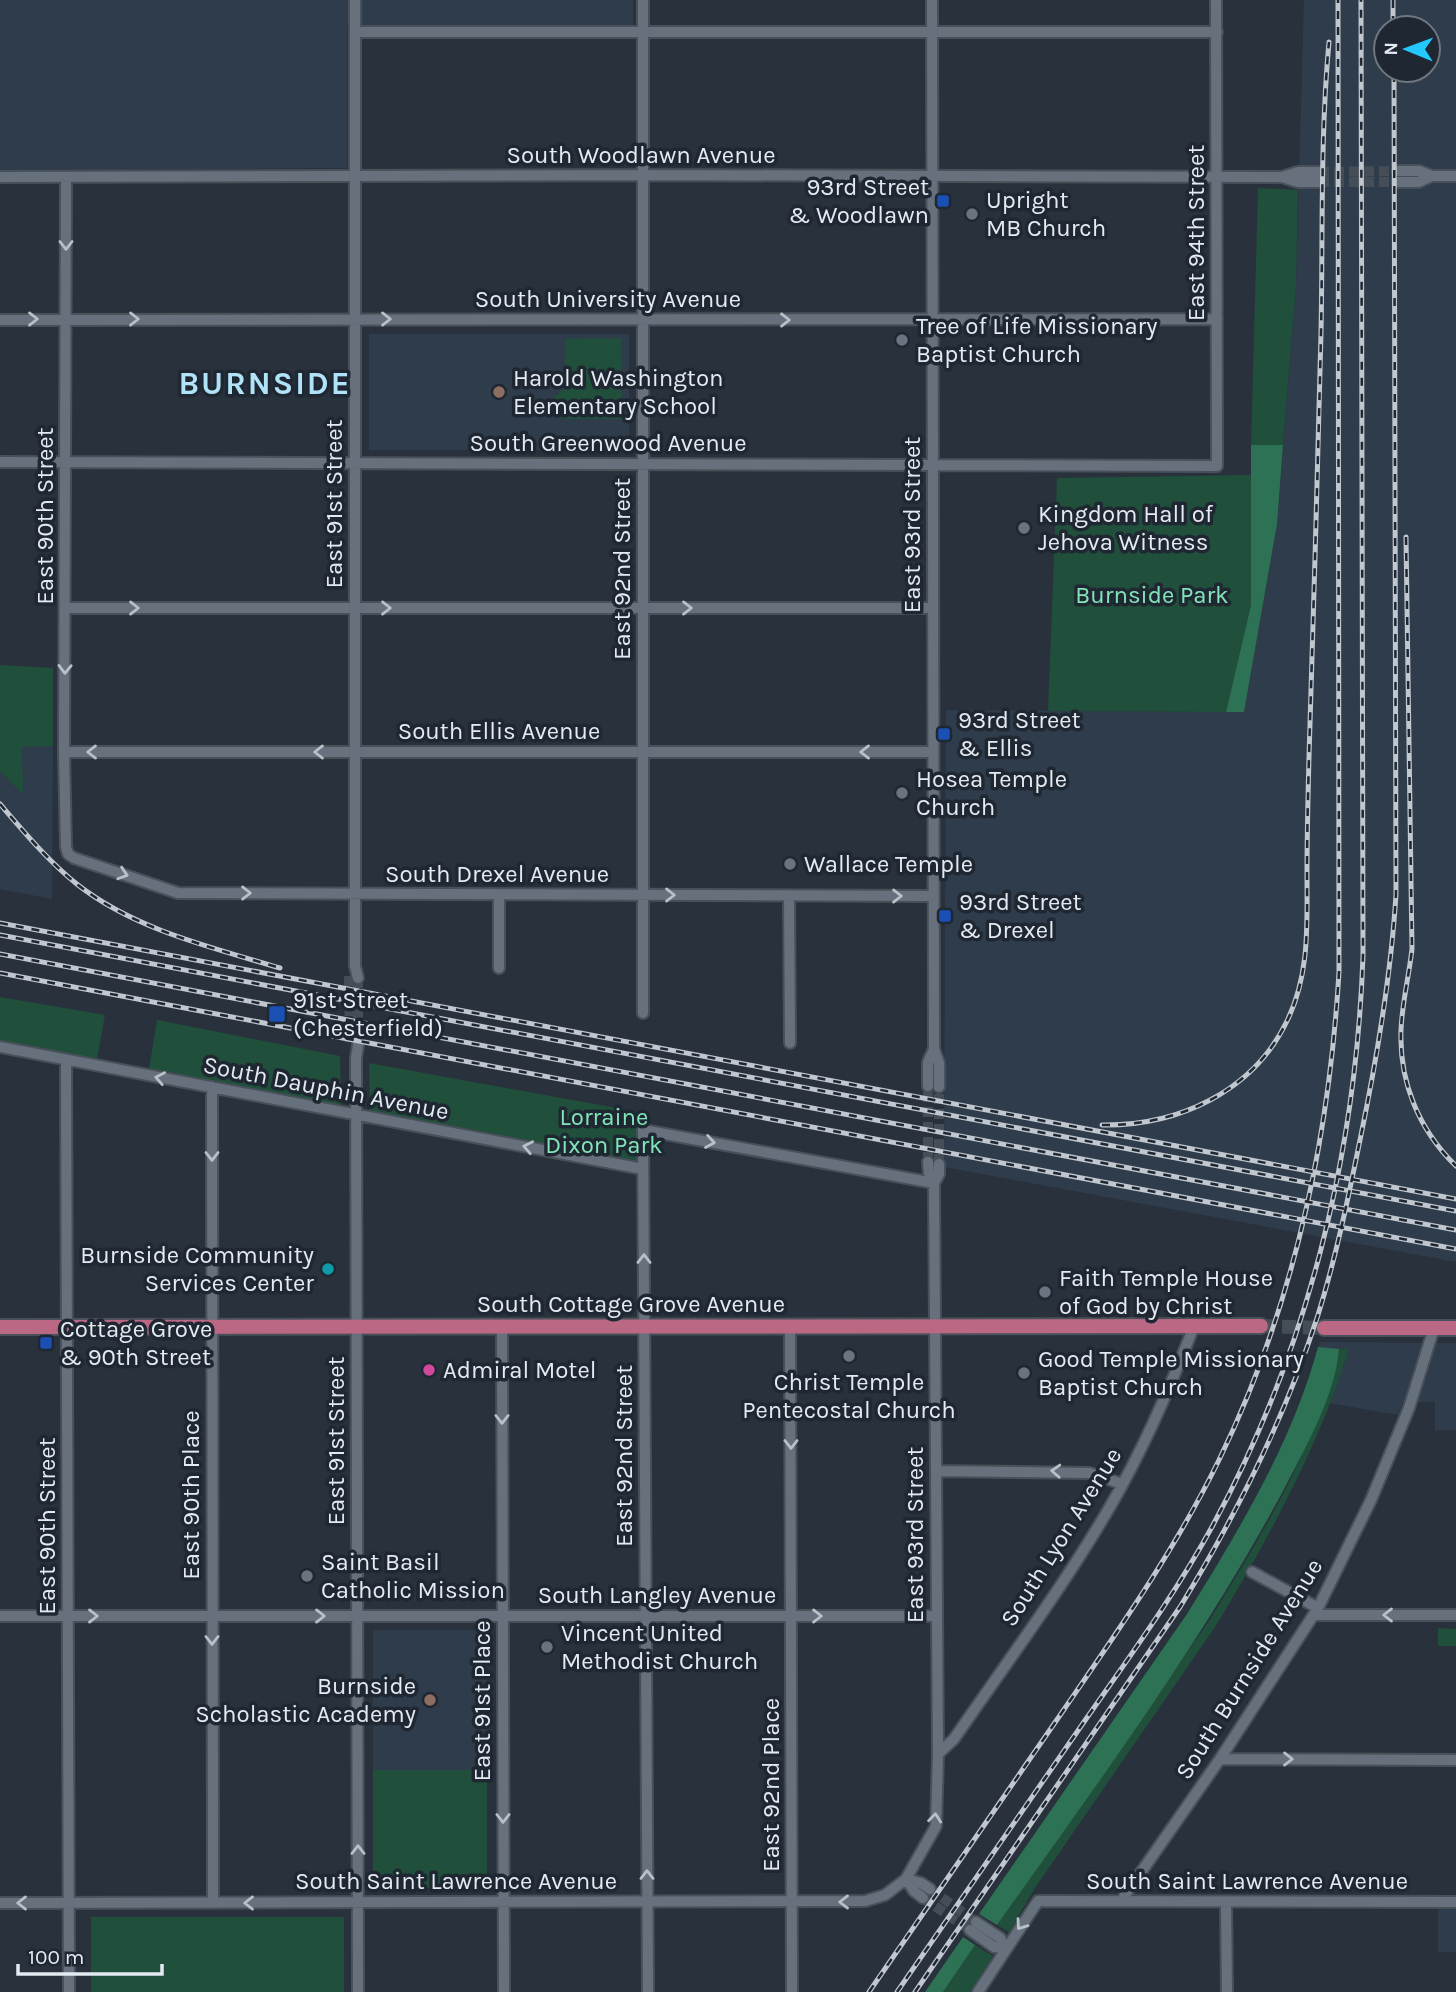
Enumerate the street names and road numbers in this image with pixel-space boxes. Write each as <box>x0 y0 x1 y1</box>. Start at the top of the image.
street label: South Woodlawn Avenue <box>507 141 776 169</box>
street label: East 94th Street <box>1182 145 1210 321</box>
street label: South University Avenue <box>475 285 741 313</box>
street label: East 91st Street <box>320 419 348 589</box>
street label: East 90th Street <box>31 427 59 605</box>
street label: South Greenwood Avenue <box>469 429 747 457</box>
street label: East 93rd Street <box>898 437 926 613</box>
street label: East 92nd Street <box>608 478 636 660</box>
street label: South Ellis Avenue <box>398 717 600 745</box>
street label: South Drexel Avenue <box>385 860 609 888</box>
street label: South Dauphin Avenue <box>201 1050 451 1126</box>
street label: South Cottage Grove Avenue <box>477 1290 785 1318</box>
street label: East 91st Street <box>322 1356 350 1526</box>
street label: East 92nd Street <box>610 1365 638 1547</box>
street label: East 90th Place <box>177 1410 205 1580</box>
street label: East 90th Street <box>33 1437 61 1615</box>
street label: South Lyon Avenue <box>995 1442 1127 1632</box>
street label: East 93rd Street <box>901 1447 929 1623</box>
street label: South Burnside Avenue <box>1170 1553 1328 1785</box>
street label: South Langley Avenue <box>538 1581 776 1609</box>
street label: East 91st Place <box>468 1620 496 1782</box>
street label: East 92nd Place <box>757 1698 785 1872</box>
street label: South Saint Lawrence Avenue <box>295 1867 617 1895</box>
street label: South Saint Lawrence Avenue <box>1086 1867 1408 1895</box>

